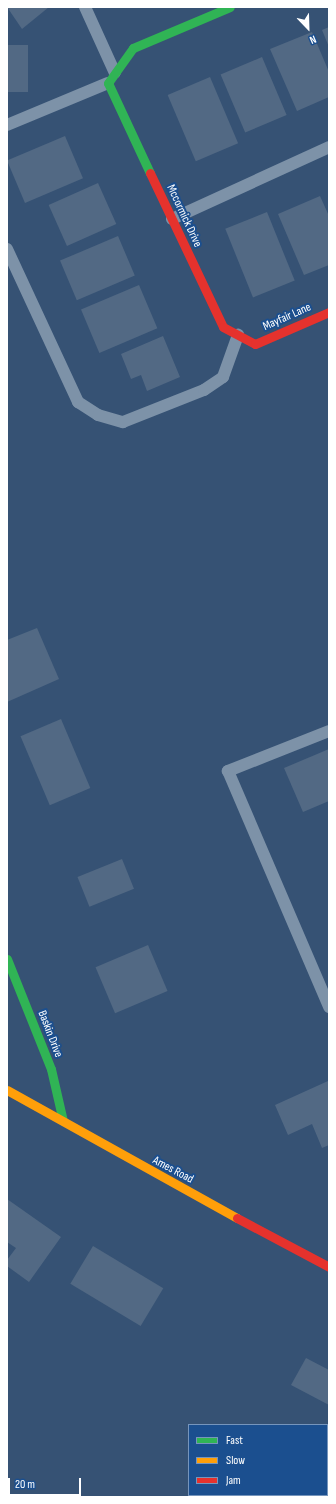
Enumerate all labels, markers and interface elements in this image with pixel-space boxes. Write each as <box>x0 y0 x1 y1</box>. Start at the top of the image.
north arrow <box>288 8 328 48</box>
text: N <box>308 32 318 47</box>
street label: Mccormick Drive <box>163 182 205 250</box>
street label: Mayfair Lane <box>261 300 313 334</box>
street label: Baskin Drive <box>34 1008 66 1060</box>
street label: Ames Road <box>150 1153 196 1187</box>
legend <box>188 1424 328 1496</box>
text: Fast <box>226 1433 243 1448</box>
text: Slow <box>226 1453 245 1468</box>
scale bar <box>10 1470 83 1496</box>
text: Jam <box>226 1473 241 1488</box>
text: 20 m <box>15 1477 35 1492</box>

